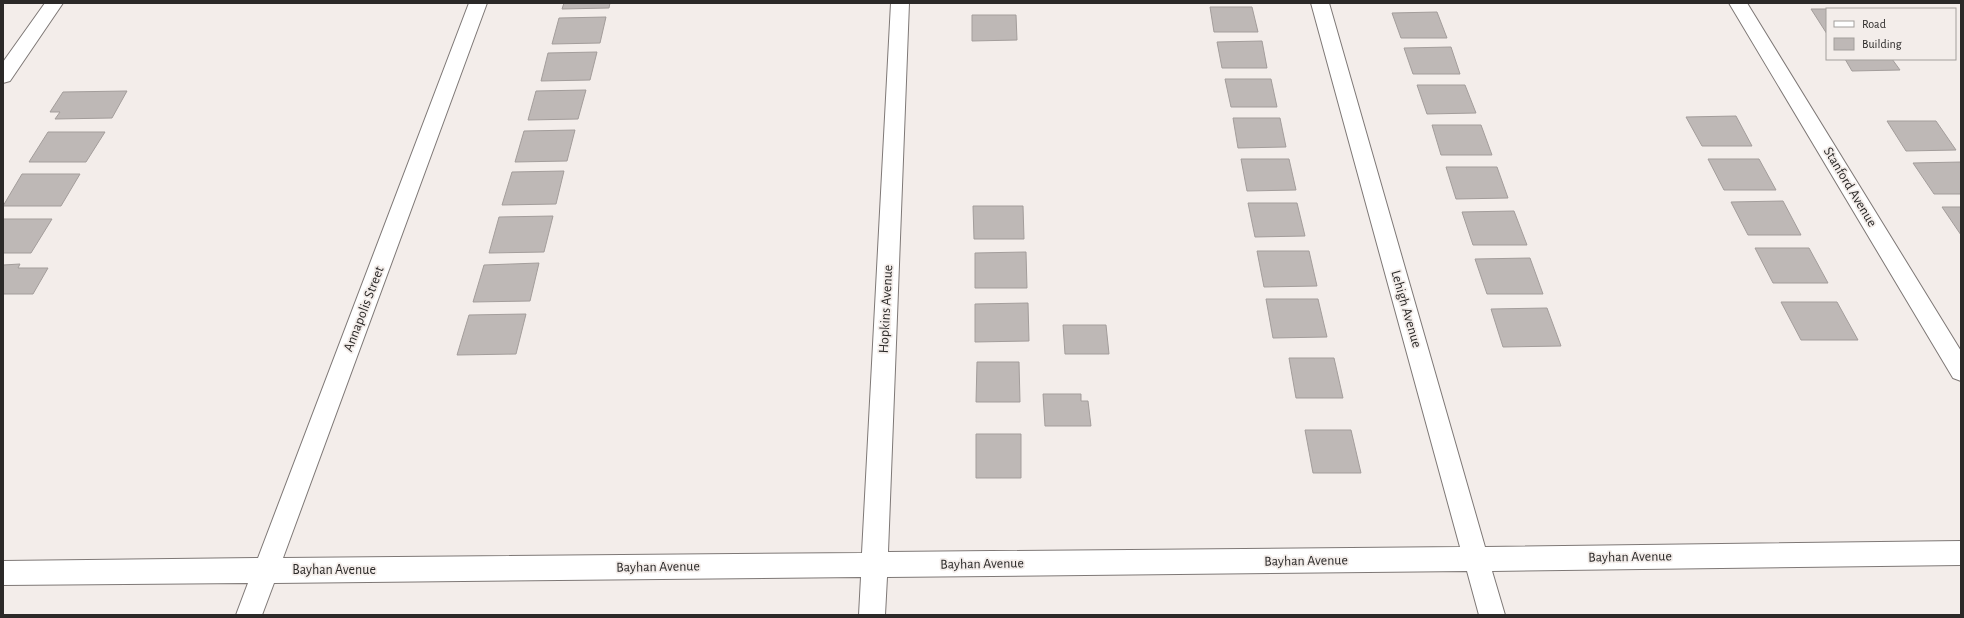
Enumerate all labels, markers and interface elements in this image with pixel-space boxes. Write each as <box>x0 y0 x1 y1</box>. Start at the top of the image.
legend <box>1826 8 1956 60</box>
text: Road <box>1862 18 1886 30</box>
text: Building <box>1862 38 1902 50</box>
street label: Stanford Avenue <box>1821 145 1879 229</box>
street label: Annapolis Street <box>341 264 387 354</box>
street label: Hopkins Avenue <box>877 264 895 354</box>
street label: Lehigh Avenue <box>1388 269 1424 349</box>
street label: Bayhan Avenue <box>1588 549 1672 565</box>
street label: Bayhan Avenue <box>1264 553 1348 569</box>
street label: Bayhan Avenue <box>940 556 1024 572</box>
street label: Bayhan Avenue <box>616 559 700 575</box>
street label: Bayhan Avenue <box>292 563 376 577</box>

